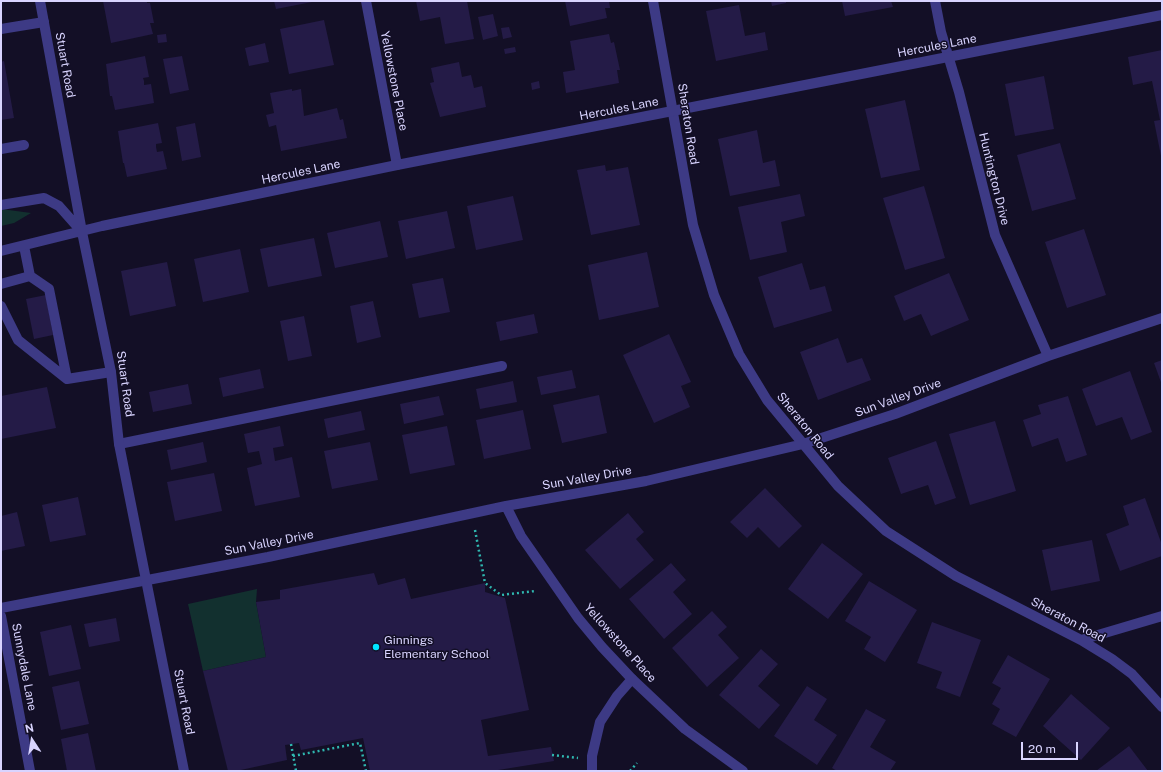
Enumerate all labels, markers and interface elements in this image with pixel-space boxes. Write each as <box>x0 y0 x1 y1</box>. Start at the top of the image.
street label: Yellowstone Place <box>377 30 411 132</box>
street label: Stuart Road <box>52 31 78 99</box>
street label: Hercules Lane <box>896 31 978 61</box>
street label: Sheraton Road <box>674 82 702 166</box>
street label: Hercules Lane <box>578 94 660 124</box>
street label: Huntington Drive <box>976 131 1012 227</box>
street label: Hercules Lane <box>260 157 342 187</box>
street label: Stuart Road <box>113 350 137 418</box>
street label: Sun Valley Drive <box>853 376 943 420</box>
street label: Sheraton Road <box>774 390 836 462</box>
street label: Sun Valley Drive <box>541 463 633 493</box>
street label: Sun Valley Drive <box>223 527 315 559</box>
street label: Sheraton Road <box>1028 594 1108 646</box>
street label: Yellowstone Place <box>581 601 659 685</box>
street label: Sunnydale Lane <box>8 622 40 712</box>
place label: Ginnings Elementary School <box>384 633 489 661</box>
marker: Ginnings Elementary School <box>371 642 381 652</box>
street label: Stuart Road <box>171 668 197 736</box>
north arrow <box>12 720 52 760</box>
text: N <box>24 722 35 735</box>
scale bar <box>1023 734 1080 760</box>
text: 20 m <box>1028 742 1056 756</box>

